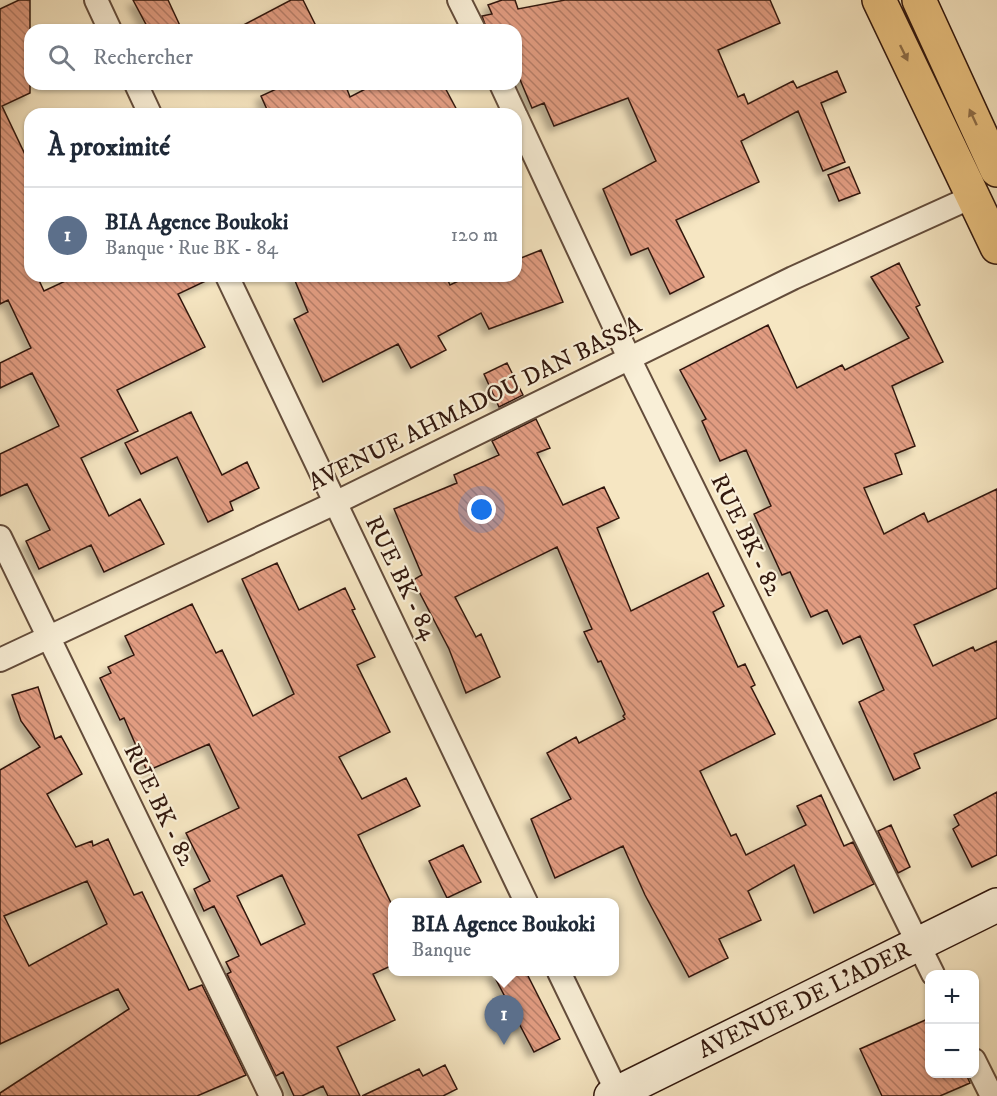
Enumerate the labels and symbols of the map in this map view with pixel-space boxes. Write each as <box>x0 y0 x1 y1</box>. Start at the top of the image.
one-way arrow <box>900 44 909 61</box>
one-way arrow <box>968 108 977 125</box>
street label: AVENUE AHMADOU DAN BASSA <box>304 310 647 498</box>
street label: RUE BK - 82 <box>704 469 789 601</box>
your location <box>467 495 496 524</box>
street label: RUE BK - 84 <box>358 511 444 646</box>
street label: RUE BK - 82 <box>117 739 202 871</box>
street label: AVENUE DE L'ADER <box>693 935 916 1065</box>
pin: 1 <box>484 996 524 1045</box>

